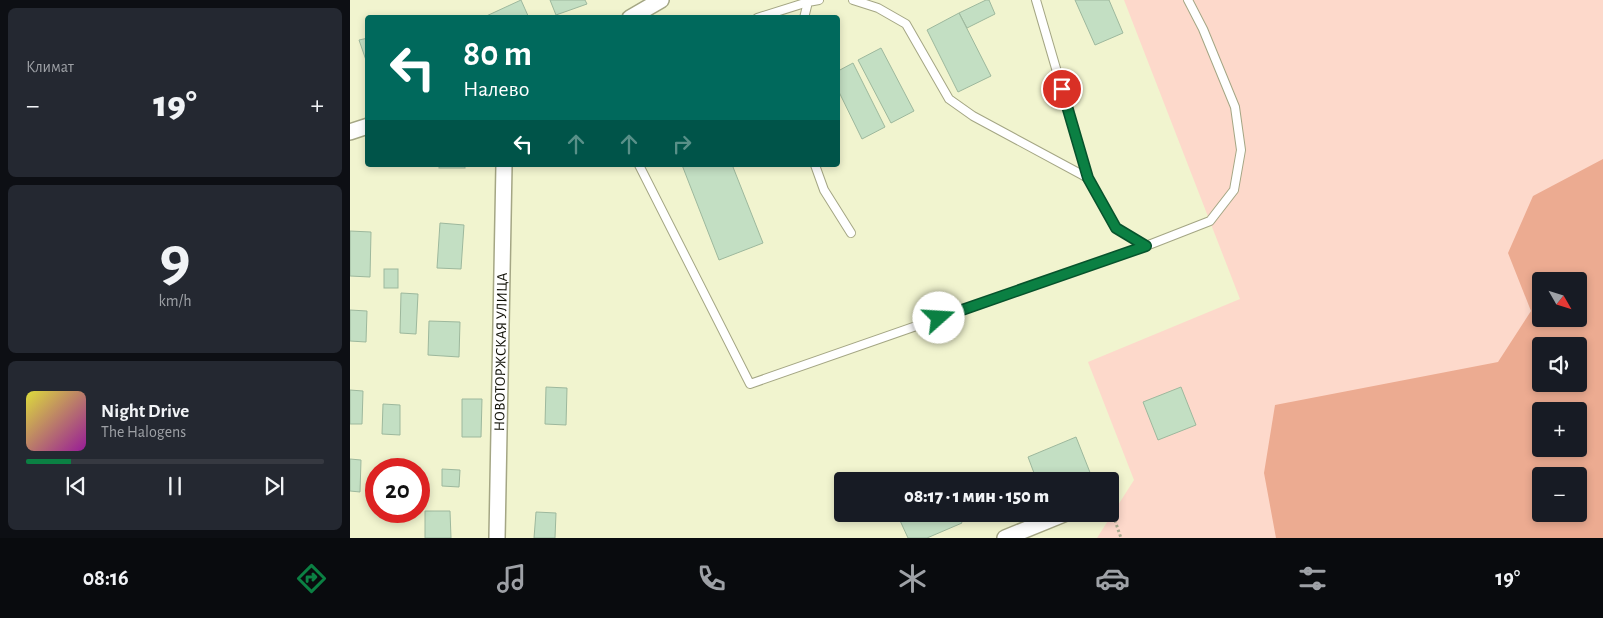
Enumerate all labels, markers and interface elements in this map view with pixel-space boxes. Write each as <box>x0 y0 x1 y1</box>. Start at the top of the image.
icon: left <box>380 35 445 100</box>
text: 80 m <box>463 37 532 72</box>
text: Климат <box>26 59 74 75</box>
pin <box>1041 68 1083 110</box>
icon: arrive <box>1048 75 1076 103</box>
text: Налево <box>463 78 529 100</box>
text: 19° <box>153 86 197 124</box>
text: − <box>26 92 39 120</box>
text: + <box>311 92 324 120</box>
icon: left <box>509 130 537 158</box>
icon: ahead <box>562 130 590 158</box>
icon: ahead <box>615 130 643 158</box>
icon: right <box>668 130 696 158</box>
text: 9 <box>159 227 191 292</box>
street label: НОВОТОРЖСКАЯ УЛИЦА <box>492 272 509 432</box>
north arrow <box>1532 272 1588 328</box>
map controls <box>1532 272 1587 522</box>
position arrow <box>912 291 964 343</box>
text: km/h <box>158 293 192 309</box>
button: sound <box>1532 337 1587 392</box>
text: Night Drive <box>101 402 189 421</box>
button: + <box>1532 402 1587 457</box>
text: The Halogens <box>101 424 186 440</box>
speed limit sign: 20 <box>365 458 430 523</box>
button: − <box>1532 467 1587 522</box>
icon: previous <box>62 472 90 500</box>
icon: pause <box>161 472 189 500</box>
icon: next <box>260 472 288 500</box>
text: 08:17 · 1 мин · 150 m <box>904 487 1049 506</box>
icon: directions <box>294 561 329 596</box>
icon: music <box>494 561 529 596</box>
icon: phone <box>694 561 729 596</box>
icon: climate <box>895 561 930 596</box>
icon: car <box>1095 561 1130 596</box>
icon: filters <box>1295 561 1330 596</box>
text: 08:16 <box>83 567 129 589</box>
text: 19° <box>1495 567 1520 589</box>

